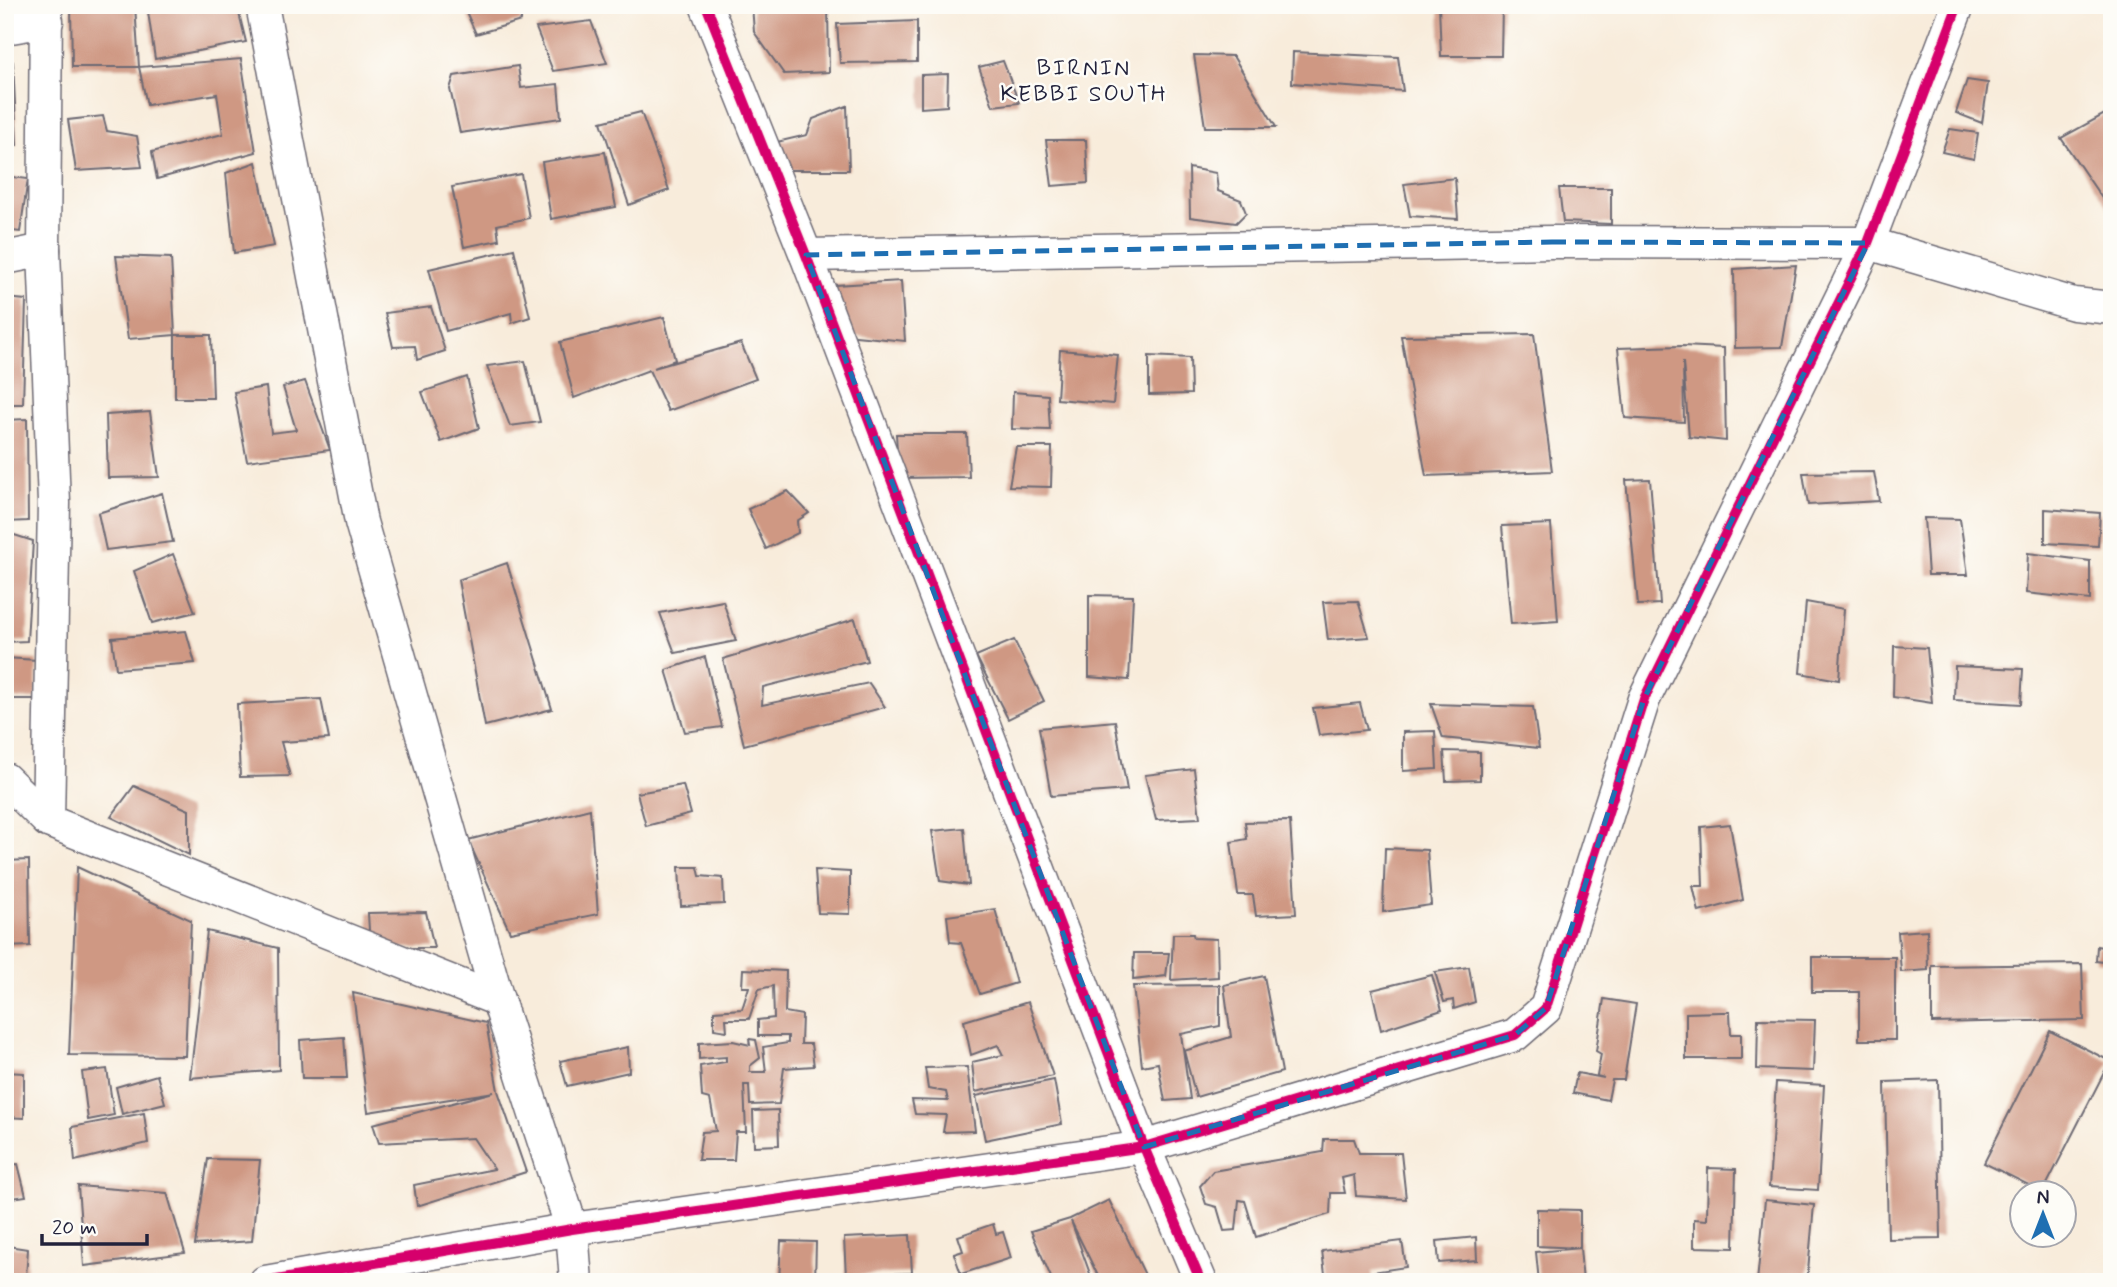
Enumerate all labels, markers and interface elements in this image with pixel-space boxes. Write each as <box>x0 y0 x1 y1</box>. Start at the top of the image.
district label: BIRNIN KEBBI SOUTH <box>1000 54 1168 110</box>
north arrow <box>2008 1178 2078 1248</box>
text: N <box>2037 1186 2049 1211</box>
scale bar <box>42 1203 147 1247</box>
text: 20 m <box>52 1214 97 1242</box>

